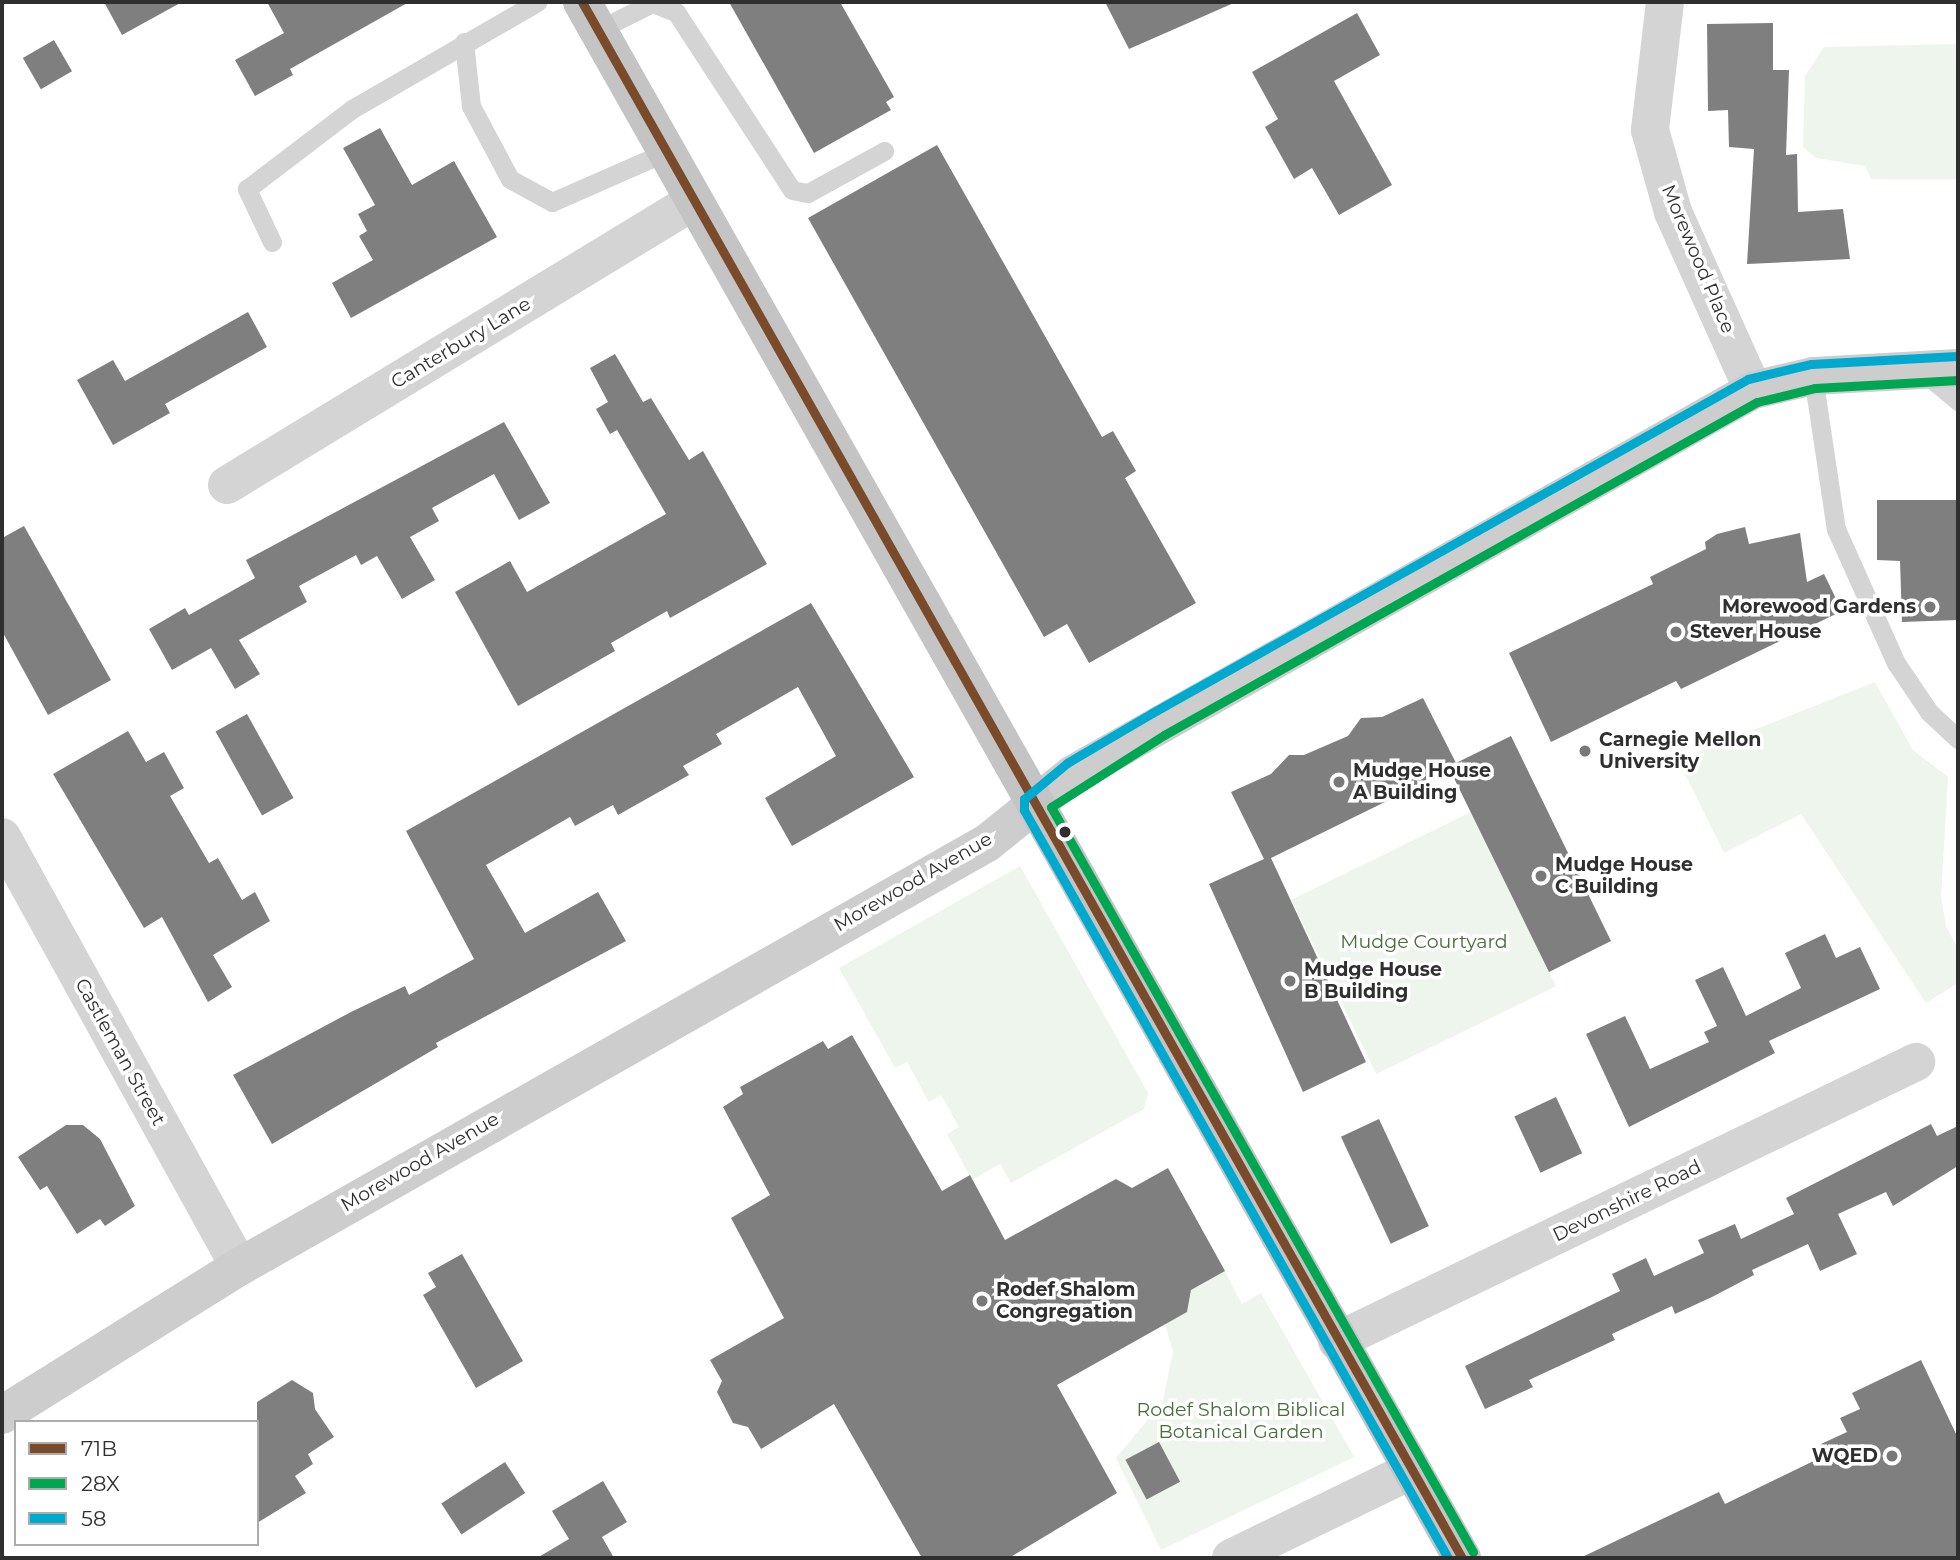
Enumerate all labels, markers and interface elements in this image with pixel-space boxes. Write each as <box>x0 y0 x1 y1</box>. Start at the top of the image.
street label: Morewood Place <box>1656 181 1740 337</box>
street label: Canterbury Lane <box>387 292 535 394</box>
place label: Morewood Gardens <box>1722 596 1916 618</box>
marker: Morewood Gardens <box>1922 599 1938 615</box>
place label: Stever House <box>1690 621 1821 643</box>
marker: Stever House <box>1668 624 1684 640</box>
place label: Carnegie Mellon University <box>1599 729 1761 773</box>
marker: Carnegie Mellon University <box>1577 743 1593 759</box>
place label: Mudge House A Building <box>1353 760 1491 804</box>
marker: Mudge House A Building <box>1331 774 1347 790</box>
unlabelled marker <box>1058 825 1072 839</box>
street label: Morewood Avenue <box>830 827 996 937</box>
place label: Mudge House C Building <box>1555 854 1693 898</box>
marker: Mudge House C Building <box>1533 868 1549 884</box>
park label: Mudge Courtyard <box>1340 931 1508 953</box>
place label: Mudge House B Building <box>1304 959 1442 1003</box>
marker: Mudge House B Building <box>1282 973 1298 989</box>
street label: Castleman Street <box>70 974 170 1130</box>
street label: Morewood Avenue <box>337 1107 503 1217</box>
street label: Devonshire Road <box>1549 1155 1705 1247</box>
place label: Rodef Shalom Congregation <box>996 1279 1135 1323</box>
marker: Rodef Shalom Congregation <box>974 1293 990 1309</box>
park label: Rodef Shalom Biblical Botanical Garden <box>1137 1399 1345 1443</box>
legend <box>14 1420 259 1546</box>
text: 71B <box>81 1436 117 1461</box>
place label: WQED <box>1812 1445 1878 1467</box>
marker: WQED <box>1884 1448 1900 1464</box>
text: 28X <box>81 1471 120 1496</box>
text: 58 <box>81 1506 106 1531</box>

